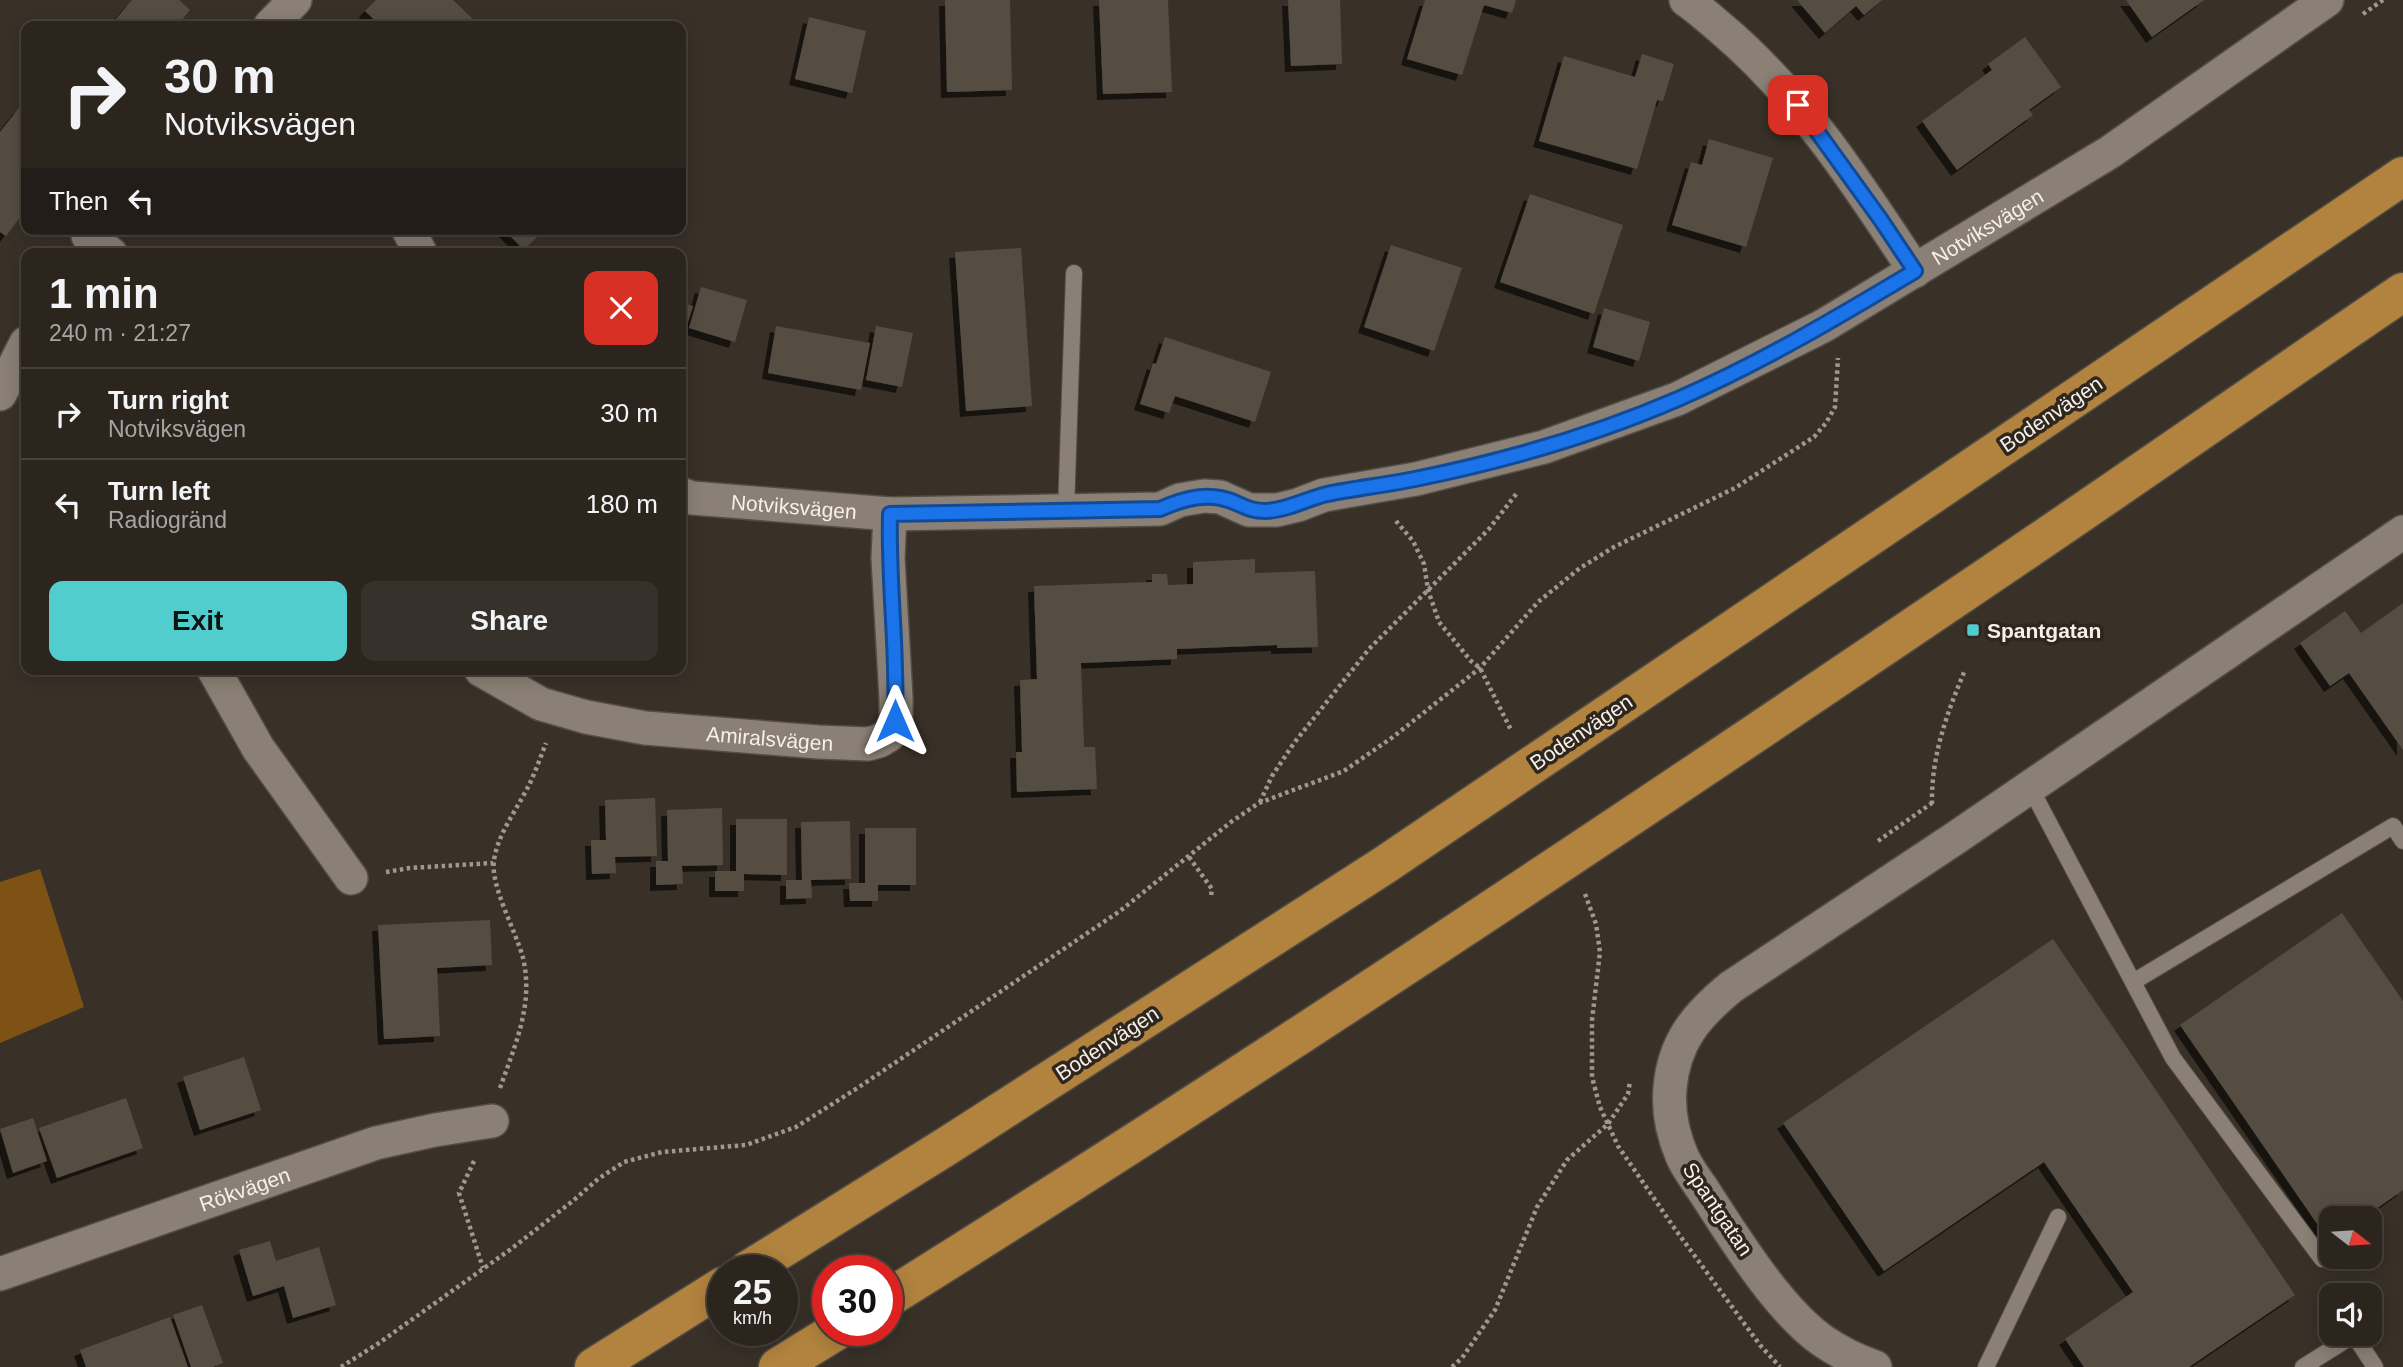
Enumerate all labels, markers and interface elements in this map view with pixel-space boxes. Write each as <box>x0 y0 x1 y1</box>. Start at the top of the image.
icon: right <box>49 49 140 140</box>
text: 30 m <box>164 49 276 103</box>
pin <box>1768 75 1828 135</box>
icon: arrive <box>1779 86 1817 124</box>
text: Notviksvägen <box>164 106 356 142</box>
icon: left <box>122 182 160 220</box>
street label: Notviksvägen <box>1927 184 2047 269</box>
text: Then <box>49 186 108 216</box>
text: 1 min <box>49 270 159 317</box>
button: close <box>584 271 658 345</box>
text: 240 m · 21:27 <box>49 320 191 346</box>
street label: Bodenvägen <box>1996 371 2106 457</box>
text: Turn right <box>108 385 229 415</box>
icon: right <box>49 395 87 433</box>
text: 30 m <box>600 398 658 428</box>
text: Notviksvägen <box>108 416 246 442</box>
text: Turn left <box>108 476 210 506</box>
icon: left <box>49 486 87 524</box>
text: 180 m <box>586 489 658 519</box>
street label: Notviksvägen <box>730 490 858 523</box>
text: Radiogränd <box>108 507 227 533</box>
button: Exit <box>49 581 347 661</box>
button: Share <box>361 581 658 661</box>
place label: Spantgatan <box>1987 619 2101 642</box>
marker: Spantgatan <box>1965 622 1981 638</box>
position arrow <box>858 684 932 758</box>
street label: Bodenvägen <box>1526 689 1636 775</box>
street label: Amiralsvägen <box>705 722 834 754</box>
street label: Bodenvägen <box>1051 1001 1163 1085</box>
street label: Spantgatan <box>1678 1158 1758 1260</box>
street label: Rökvägen <box>196 1162 293 1215</box>
north arrow <box>2319 1206 2382 1269</box>
map controls <box>2319 1206 2382 1346</box>
speed limit sign: 30 <box>812 1255 903 1346</box>
text: 25 <box>733 1272 772 1311</box>
button: sound <box>2319 1283 2382 1346</box>
text: km/h <box>733 1308 772 1328</box>

